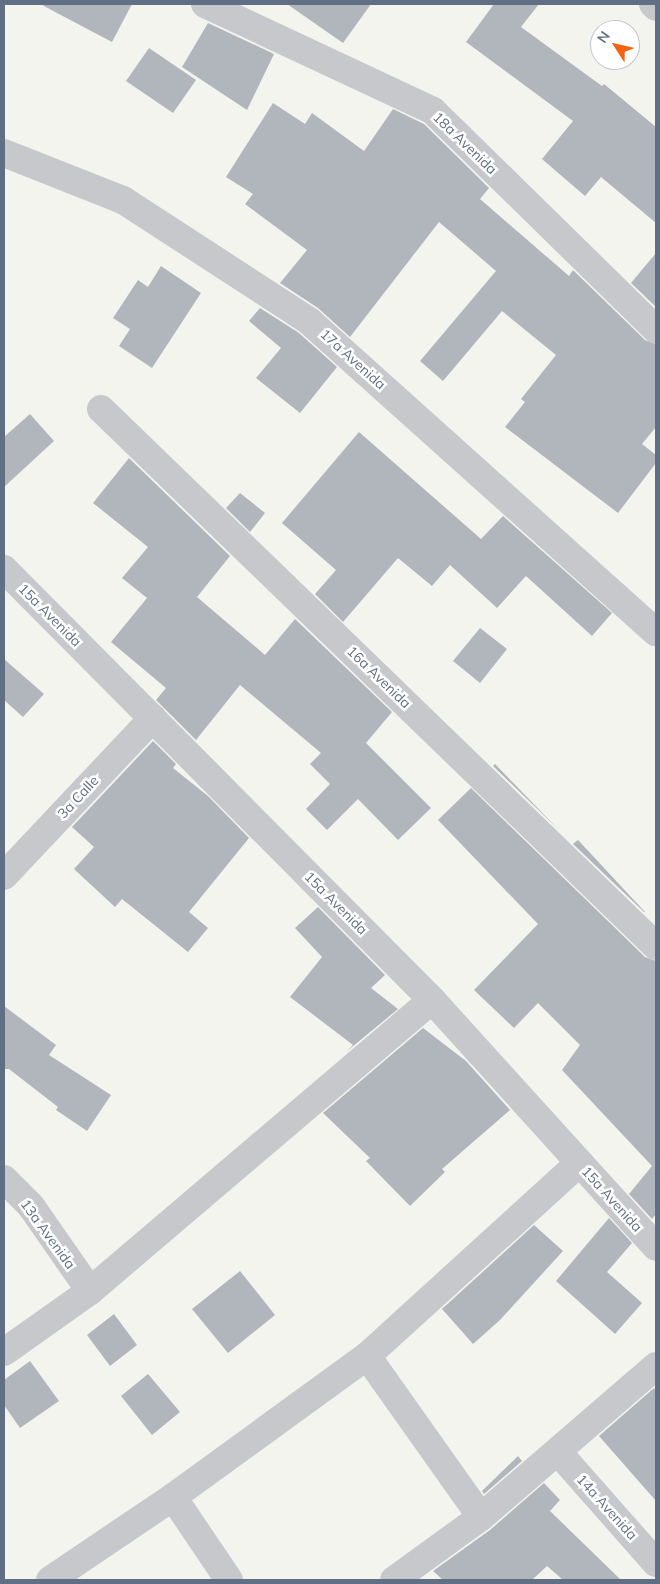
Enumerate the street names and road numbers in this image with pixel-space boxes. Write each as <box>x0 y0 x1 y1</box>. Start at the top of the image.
street label: 18a Avenida <box>430 108 500 178</box>
street label: 17a Avenida <box>317 325 389 393</box>
street label: 15a Avenida <box>15 580 85 650</box>
street label: 16a Avenida <box>344 642 414 712</box>
street label: 3a Calle <box>54 772 102 822</box>
street label: 15a Avenida <box>301 868 371 938</box>
street label: 15a Avenida <box>578 1163 646 1235</box>
street label: 13a Avenida <box>17 1196 79 1272</box>
street label: 14a Avenida <box>573 1471 641 1543</box>

